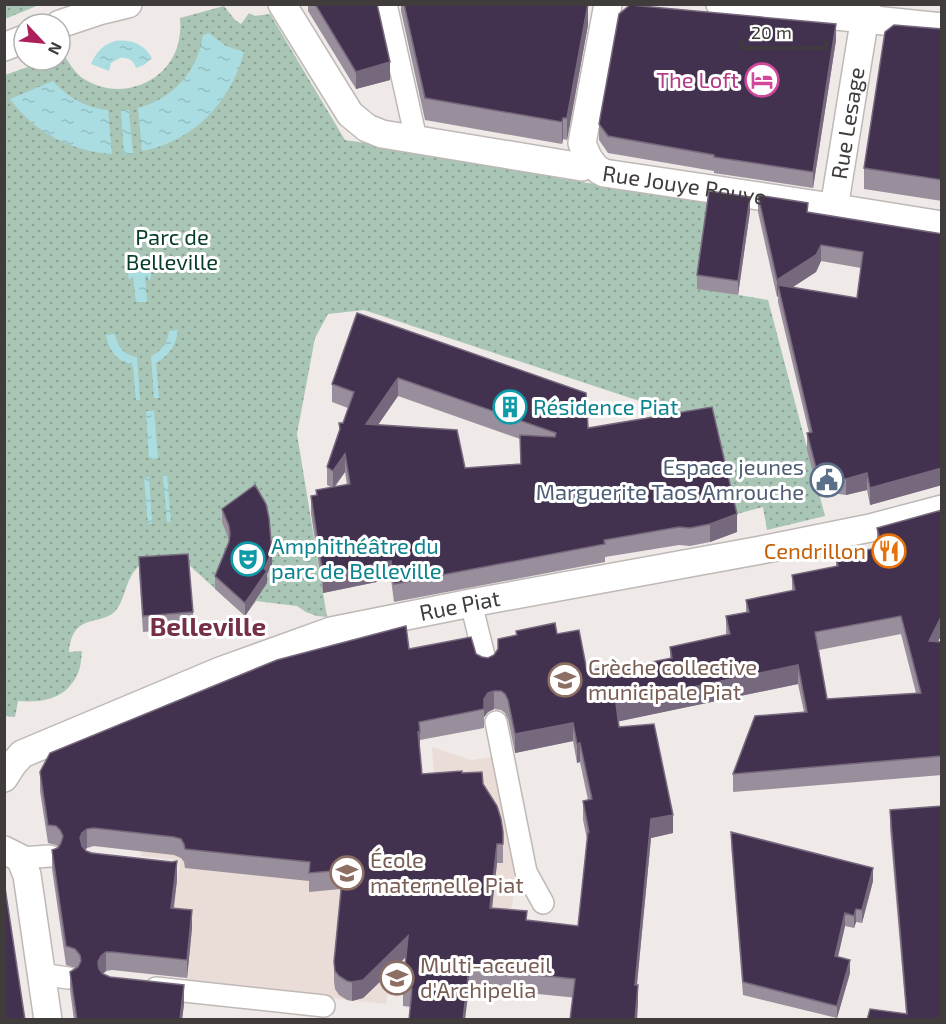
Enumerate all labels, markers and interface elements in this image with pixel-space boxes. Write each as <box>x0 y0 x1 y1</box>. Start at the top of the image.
north arrow <box>12 12 72 72</box>
scale bar <box>742 12 826 50</box>
text: 20 m <box>751 21 792 43</box>
text: N <box>45 39 67 58</box>
hotel icon: The Loft <box>744 62 780 98</box>
street label: Rue Lesage <box>825 65 869 181</box>
place label: The Loft <box>656 66 739 92</box>
street label: Rue Jouye Rouve <box>601 159 768 209</box>
park label: Parc de Belleville <box>126 223 218 274</box>
building icon: Résidence Piat <box>492 389 528 425</box>
place label: Résidence Piat <box>533 393 678 419</box>
place label: Espace jeunes Marguerite Taos Amrouche <box>536 453 804 504</box>
public building icon: Espace jeunes Marguerite Taos Amrouche <box>809 462 845 498</box>
place label: Amphithéâtre du parc de Belleville <box>271 532 442 583</box>
restaurant icon: Cendrillon <box>871 533 907 569</box>
place label: Cendrillon <box>764 537 866 563</box>
theatre icon: Amphithéâtre du parc de Belleville <box>230 541 266 577</box>
street label: Rue Piat <box>417 584 502 625</box>
district label: Belleville <box>150 610 266 641</box>
place label: Crèche collective municipale Piat <box>588 653 757 704</box>
school or university icon: Crèche collective municipale Piat <box>547 662 583 698</box>
place label: École maternelle Piat <box>370 846 524 897</box>
school or university icon: École maternelle Piat <box>329 855 365 891</box>
place label: Multi-accueil d'Archipelia <box>420 951 552 1002</box>
school or university icon: Multi-accueil d'Archipelia <box>379 960 415 996</box>

